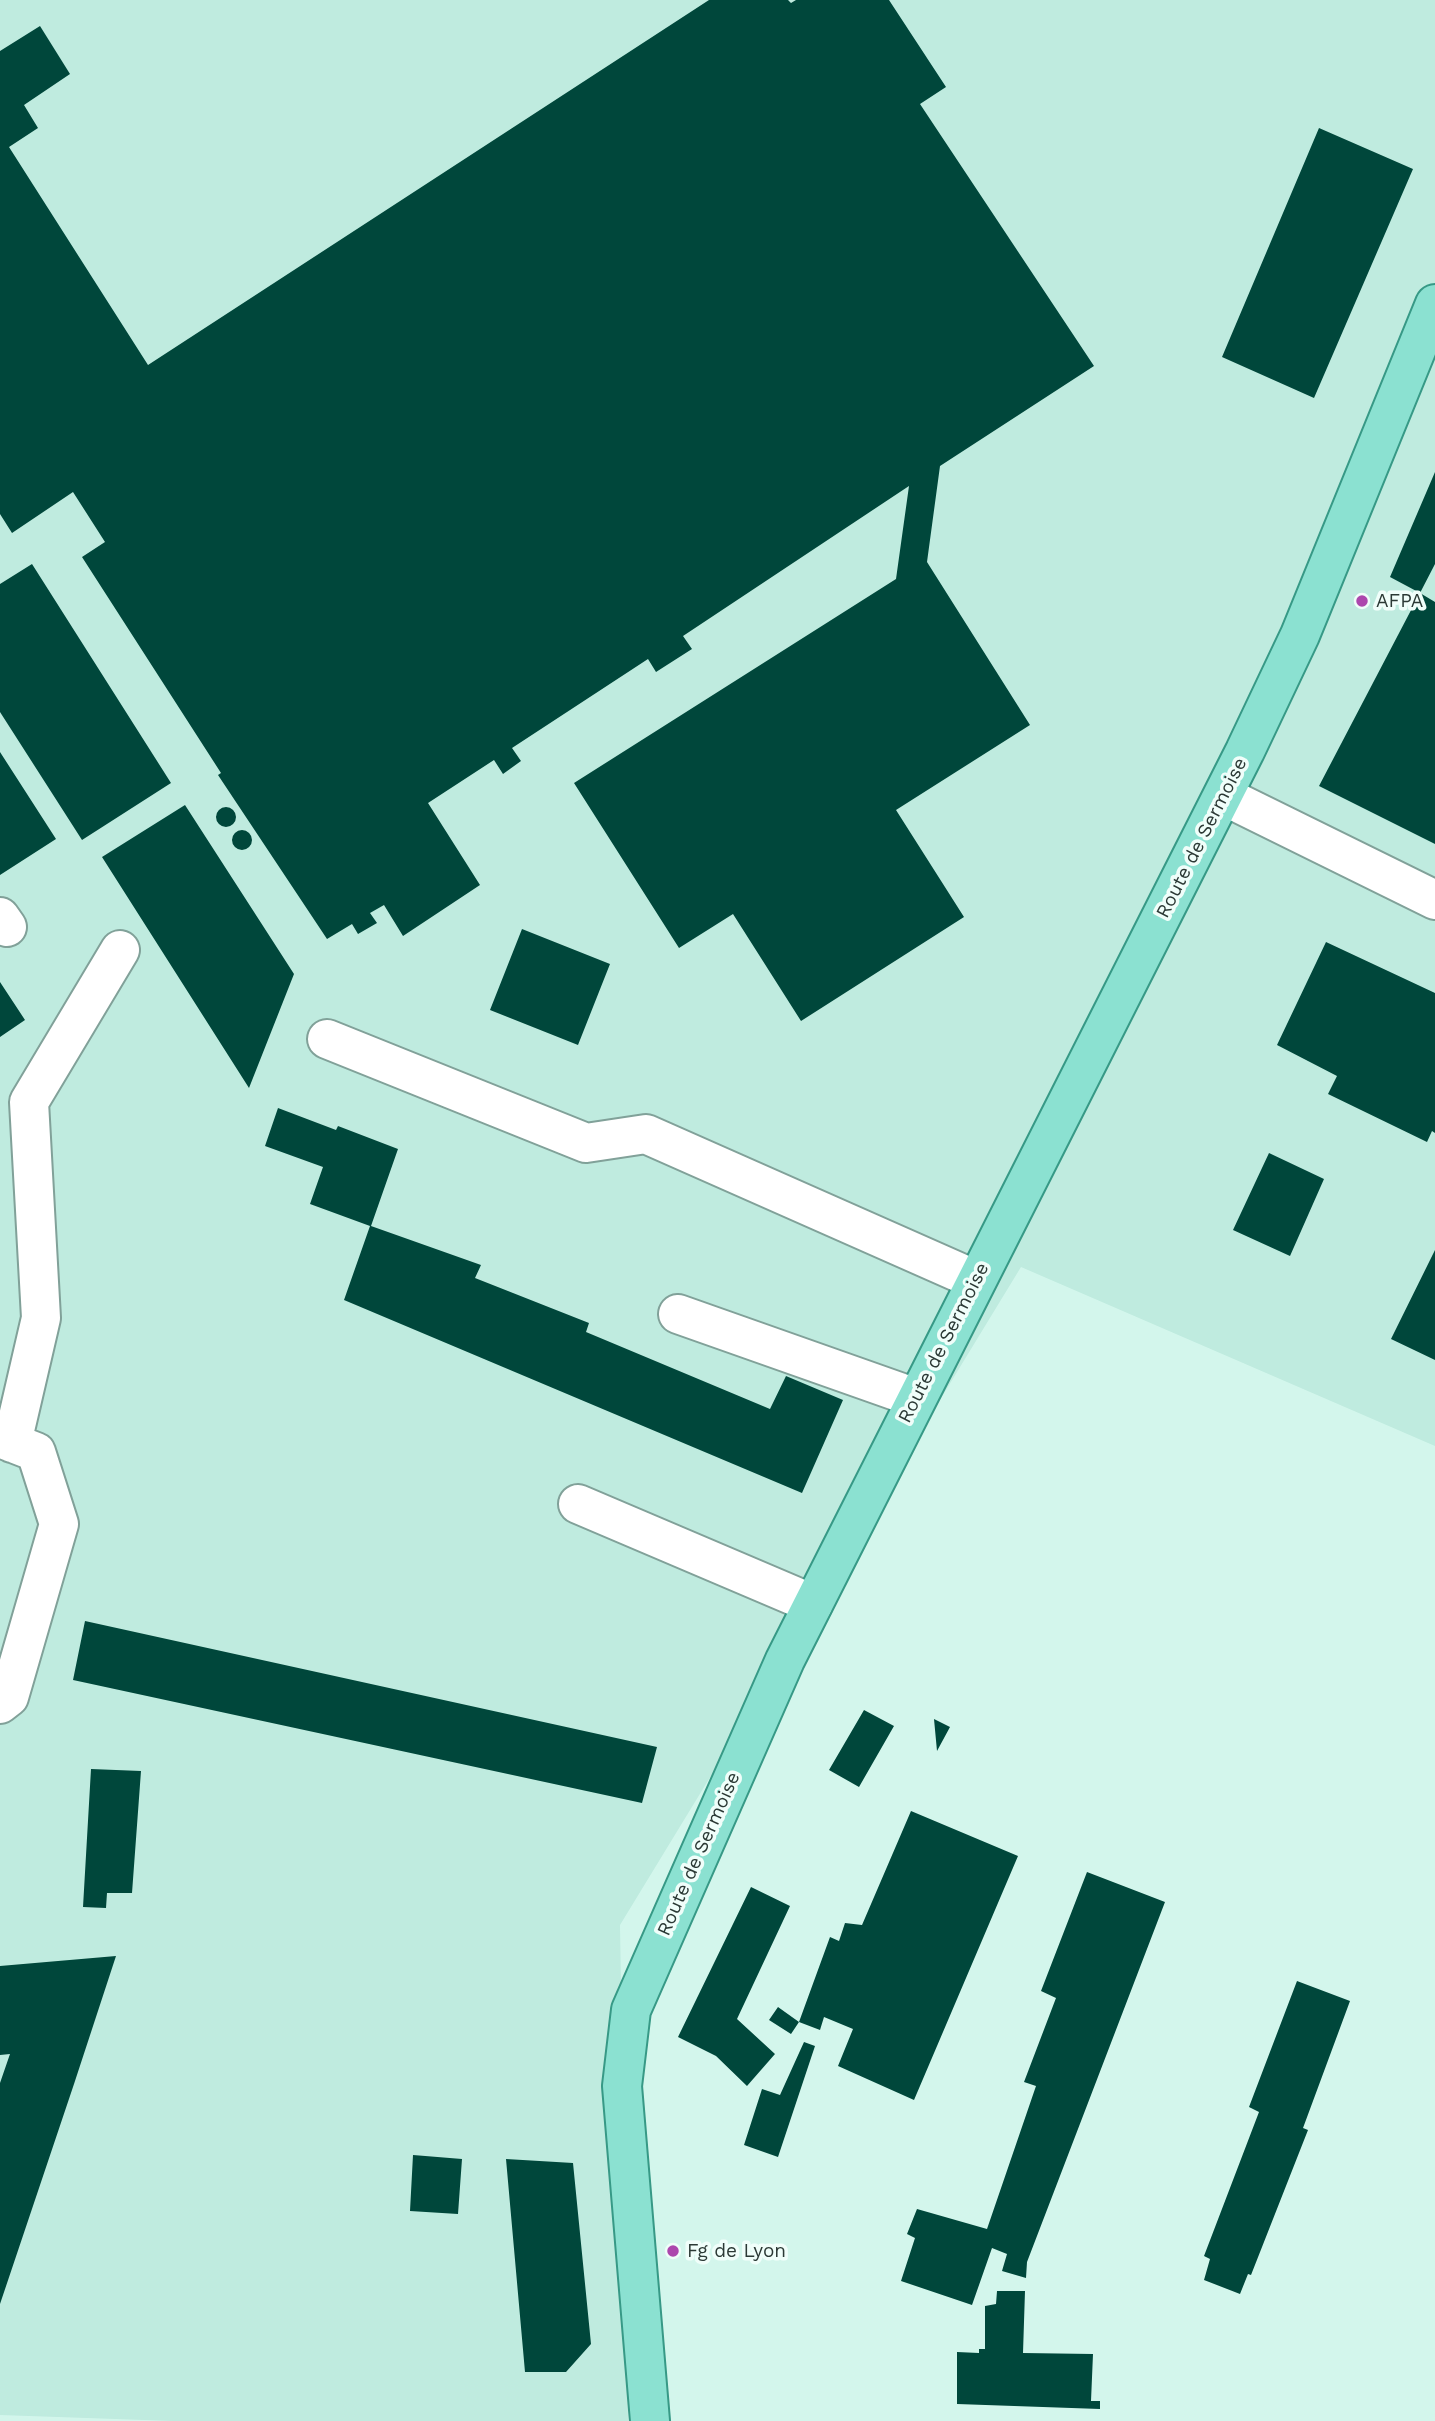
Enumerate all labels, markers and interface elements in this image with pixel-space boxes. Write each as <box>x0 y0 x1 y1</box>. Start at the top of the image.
place label: AFPA <box>1376 590 1423 612</box>
marker: AFPA <box>1354 593 1370 609</box>
street label: Route de Sermoise <box>1152 754 1252 922</box>
street label: Route de Sermoise <box>894 1259 994 1427</box>
street label: Route de Sermoise <box>653 1769 745 1939</box>
place label: Fg de Lyon <box>687 2240 786 2262</box>
marker: Fg de Lyon <box>665 2243 681 2259</box>

